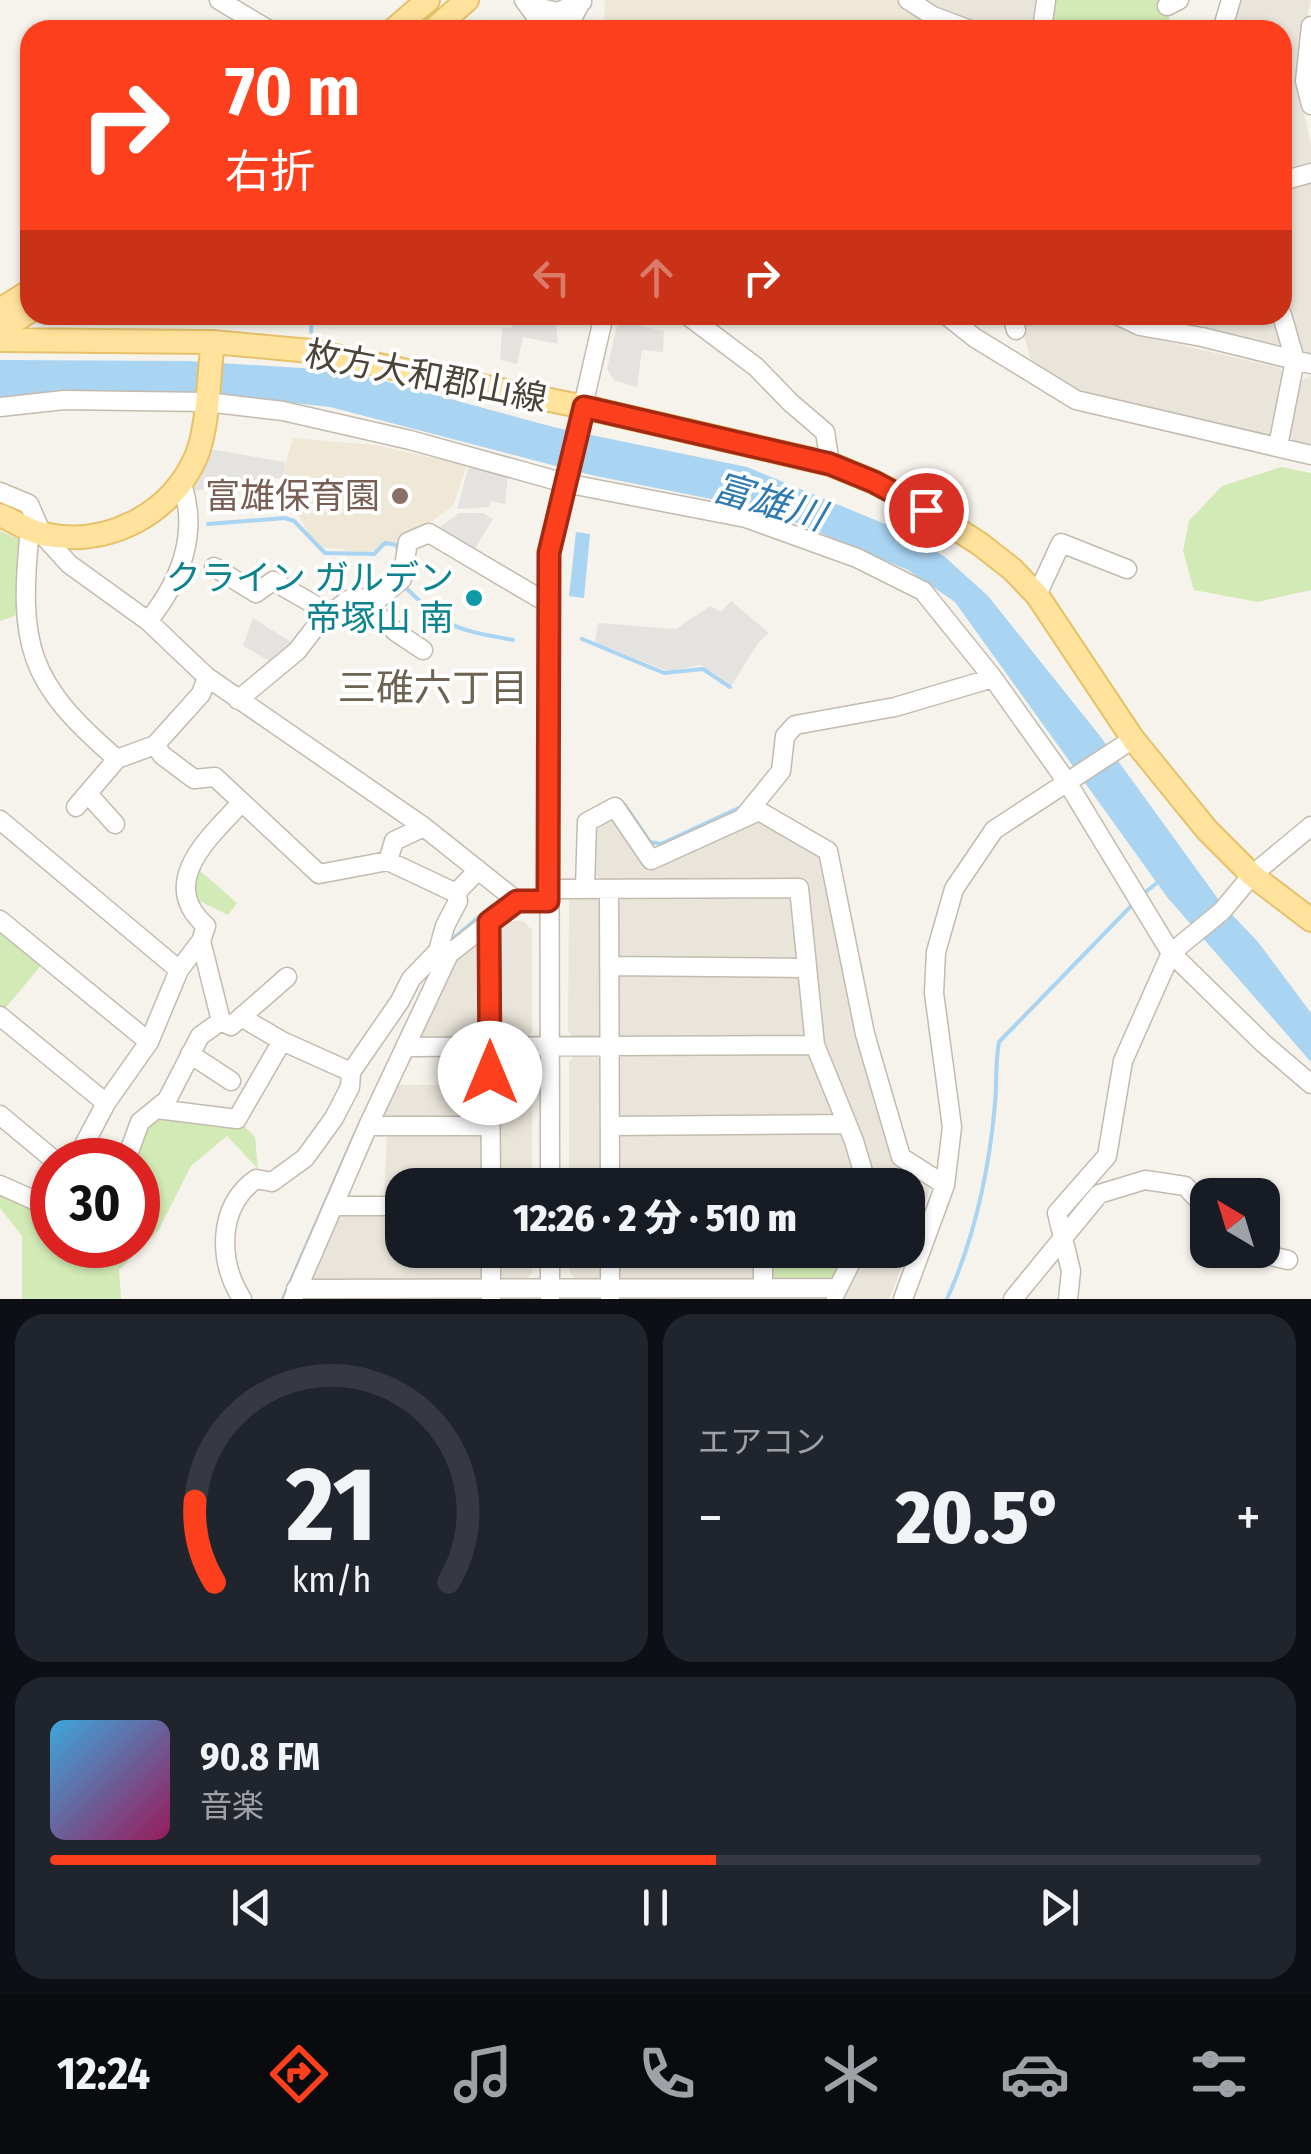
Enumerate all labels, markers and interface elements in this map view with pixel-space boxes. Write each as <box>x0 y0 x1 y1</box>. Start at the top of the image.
text: 70 m <box>225 50 360 134</box>
icon: right <box>60 60 190 190</box>
text: 右折 <box>225 145 315 199</box>
icon: left <box>524 250 579 305</box>
icon: ahead <box>629 250 684 305</box>
icon: right <box>734 250 789 305</box>
street label: 枚方大和郡山線 <box>302 332 550 420</box>
water label: 富雄川 <box>708 464 834 541</box>
pin <box>884 468 969 553</box>
place label: 富雄保育園 <box>205 475 380 517</box>
icon: arrive <box>899 483 954 538</box>
marker: 富雄保育園 <box>389 485 411 507</box>
place label: クライン ガルデン 帝塚山 南 <box>166 557 454 639</box>
marker: クライン ガルデン 帝塚山 南 <box>463 587 485 609</box>
district label: 三碓六丁目 <box>338 665 528 711</box>
position arrow <box>438 1021 542 1125</box>
speed limit sign: 30 <box>30 1138 160 1268</box>
north arrow <box>1190 1178 1280 1268</box>
map controls <box>1190 1178 1280 1268</box>
text: 12:26 · 2 分 · 510 m <box>513 1195 797 1241</box>
text: エアコン <box>698 1423 826 1461</box>
text: 21 <box>285 1443 377 1568</box>
text: 20.5° <box>896 1473 1063 1563</box>
text: − <box>698 1485 723 1551</box>
text: + <box>1236 1485 1261 1551</box>
text: km/h <box>292 1559 371 1601</box>
text: 90.8 FM <box>200 1734 320 1780</box>
text: 音楽 <box>200 1787 264 1825</box>
icon: previous <box>224 1880 279 1935</box>
icon: pause <box>628 1880 683 1935</box>
icon: next <box>1032 1880 1087 1935</box>
icon: directions <box>264 2039 334 2109</box>
icon: music <box>448 2039 518 2109</box>
icon: phone <box>632 2039 702 2109</box>
icon: climate <box>816 2039 886 2109</box>
icon: car <box>1000 2039 1070 2109</box>
icon: filters <box>1184 2039 1254 2109</box>
text: 12:24 <box>57 2047 150 2101</box>

